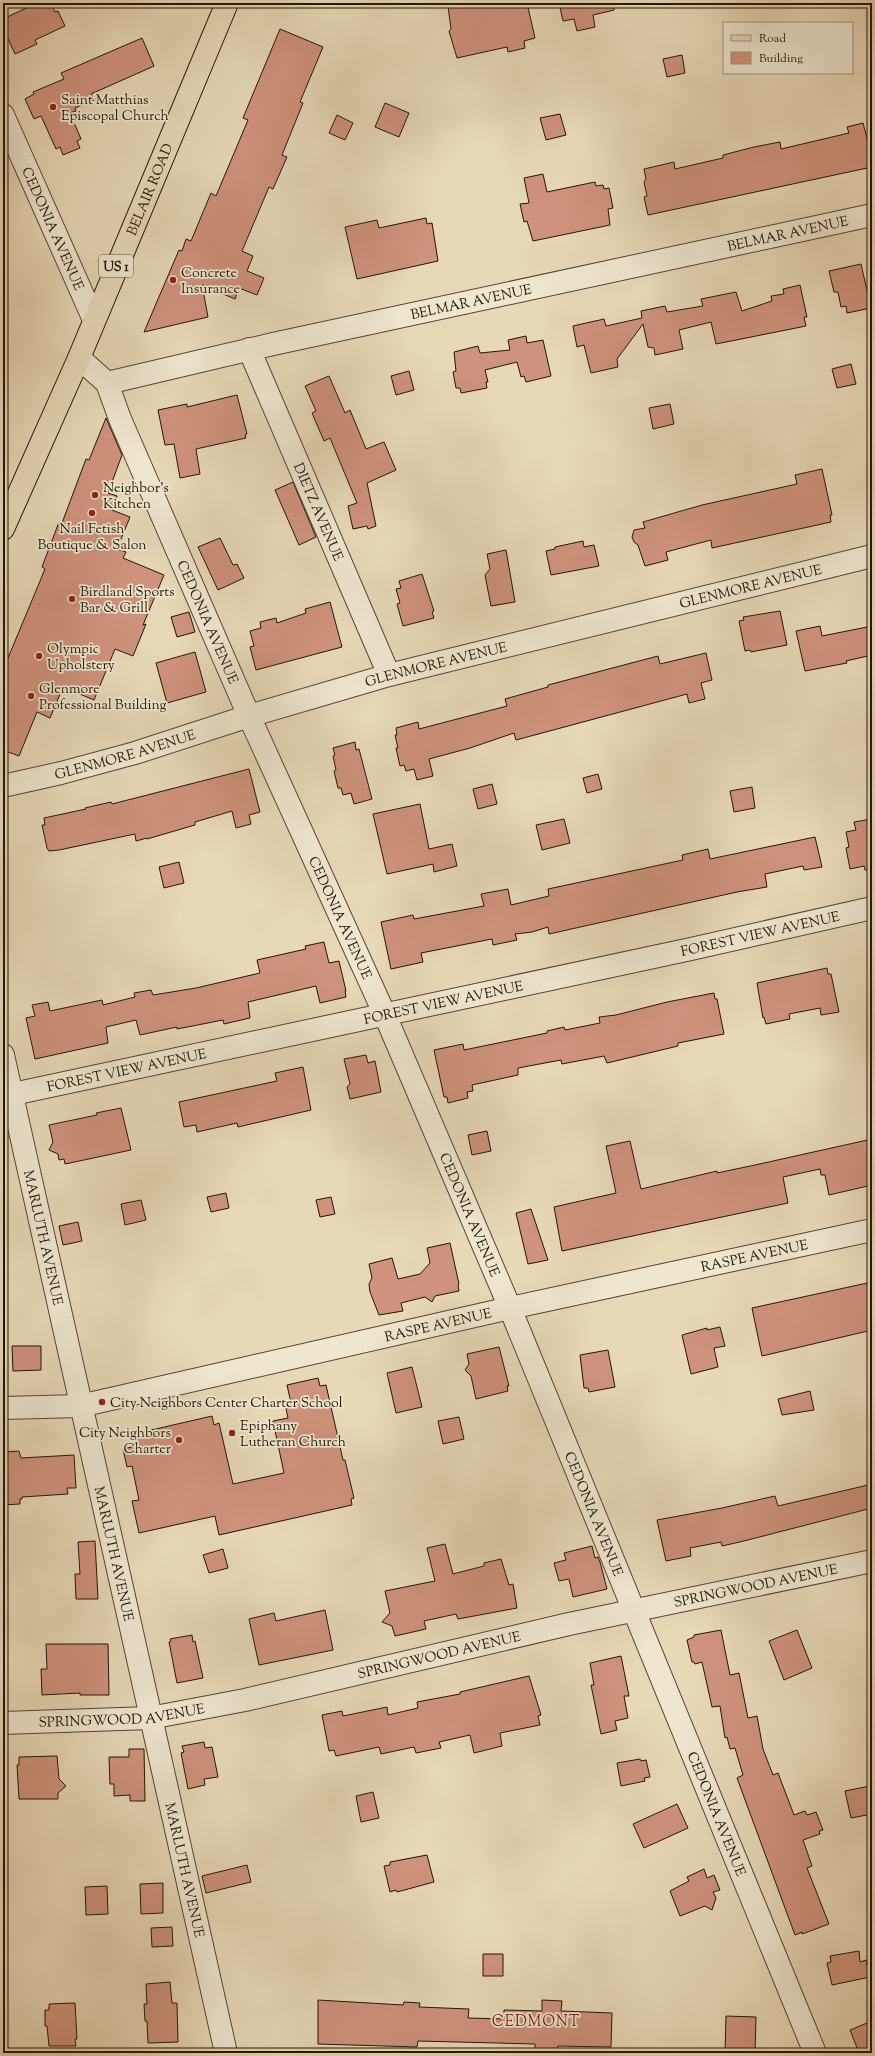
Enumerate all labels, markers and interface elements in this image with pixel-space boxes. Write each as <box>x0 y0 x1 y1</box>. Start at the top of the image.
legend <box>723 22 853 74</box>
text: Road <box>759 30 786 48</box>
text: Building <box>759 50 803 68</box>
place label: Saint Matthias Episcopal Church <box>61 91 169 127</box>
marker: Saint Matthias Episcopal Church <box>48 102 58 112</box>
street label: BELAIR ROAD <box>123 141 179 239</box>
street label: CEDONIA AVENUE <box>15 164 88 294</box>
street label: BELMAR AVENUE <box>726 212 851 258</box>
road number: US 1 <box>99 255 133 277</box>
place label: Concrete Insurance <box>181 264 240 300</box>
marker: Concrete Insurance <box>168 275 178 285</box>
street label: BELMAR AVENUE <box>409 280 534 326</box>
street label: DIETZ AVENUE <box>287 460 347 565</box>
place label: Neighbor's Kitchen <box>103 479 169 515</box>
marker: Neighbor's Kitchen <box>90 490 100 500</box>
marker: Nail Fetish Boutique & Salon <box>87 508 97 518</box>
place label: Nail Fetish Boutique & Salon <box>37 520 147 556</box>
street label: CEDONIA AVENUE <box>171 558 242 688</box>
street label: GLENMORE AVENUE <box>678 561 825 615</box>
place label: Birdland Sports Bar & Grill <box>80 583 175 619</box>
marker: Birdland Sports Bar & Grill <box>67 594 77 604</box>
street label: GLENMORE AVENUE <box>363 638 510 693</box>
place label: Olympic Upholstery <box>47 640 115 676</box>
marker: Olympic Upholstery <box>34 651 44 661</box>
place label: Glenmore Professional Building <box>39 680 167 716</box>
marker: Glenmore Professional Building <box>26 691 36 701</box>
street label: GLENMORE AVENUE <box>53 726 199 786</box>
street label: CEDONIA AVENUE <box>302 854 376 984</box>
street label: FOREST VIEW AVENUE <box>679 908 842 963</box>
street label: FOREST VIEW AVENUE <box>362 977 526 1031</box>
street label: FOREST VIEW AVENUE <box>45 1045 209 1098</box>
street label: CEDONIA AVENUE <box>433 1150 504 1281</box>
street label: MARLUTH AVENUE <box>17 1168 67 1308</box>
street label: RASPE AVENUE <box>699 1236 811 1279</box>
street label: RASPE AVENUE <box>383 1304 494 1348</box>
place label: City Neighbors Center Charter School <box>110 1394 343 1414</box>
marker: City Neighbors Center Charter School <box>97 1397 107 1407</box>
place label: Epiphany Lutheran Church <box>240 1417 346 1453</box>
place label: City Neighbors Charter <box>79 1424 172 1460</box>
marker: Epiphany Lutheran Church <box>227 1428 237 1438</box>
marker: City Neighbors Charter <box>174 1435 184 1445</box>
street label: CEDONIA AVENUE <box>558 1449 627 1580</box>
street label: MARLUTH AVENUE <box>88 1485 137 1624</box>
street label: SPRINGWOOD AVENUE <box>672 1560 840 1614</box>
street label: SPRINGWOOD AVENUE <box>356 1628 524 1685</box>
street label: SPRINGWOOD AVENUE <box>38 1700 207 1734</box>
street label: CEDONIA AVENUE <box>681 1749 750 1880</box>
street label: MARLUTH AVENUE <box>158 1801 208 1940</box>
district label: CEDMONT <box>492 2012 580 2033</box>

